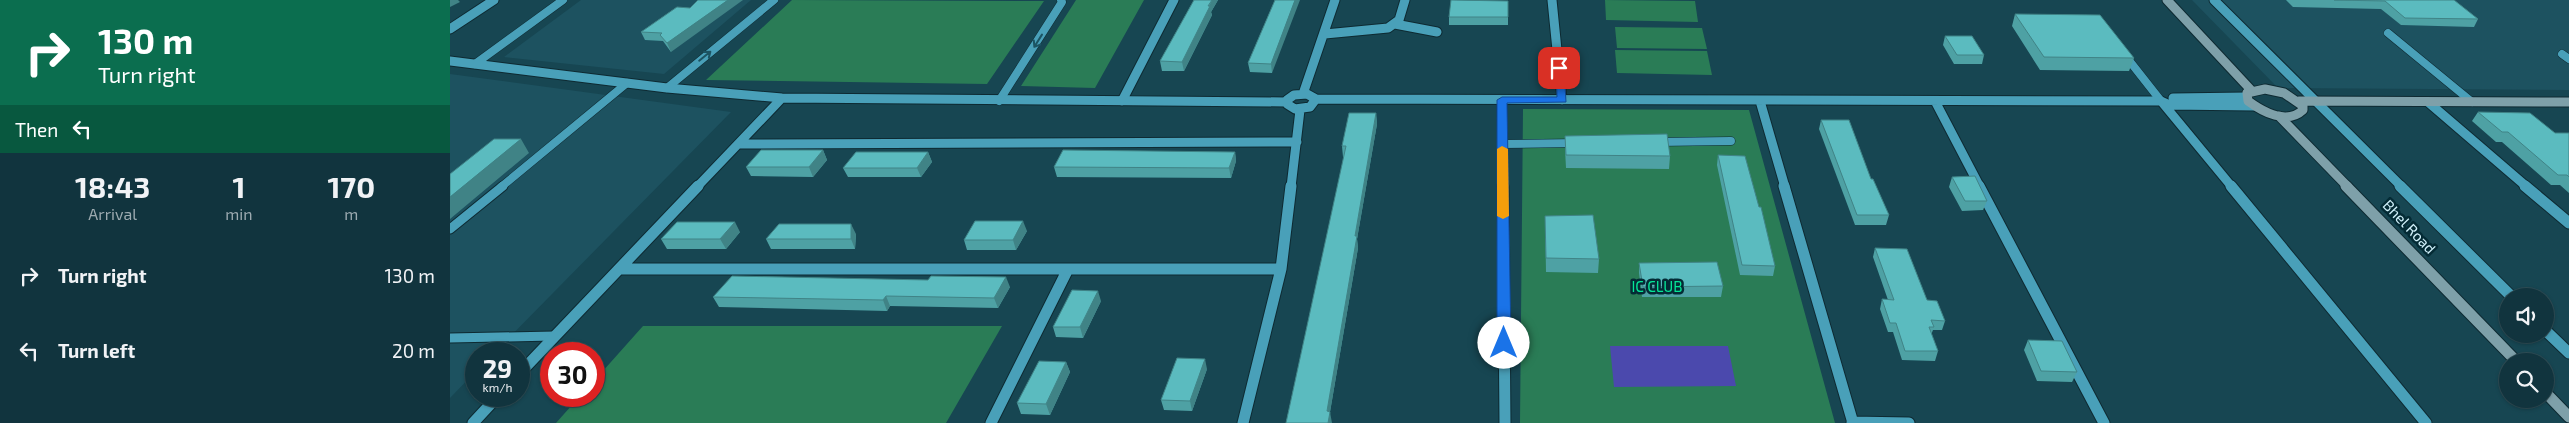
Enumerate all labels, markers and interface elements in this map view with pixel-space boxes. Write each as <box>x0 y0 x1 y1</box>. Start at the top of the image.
text: 130 m <box>98 19 193 61</box>
icon: right <box>15 20 80 85</box>
one-way arrow <box>1032 34 1043 48</box>
pin <box>1538 47 1580 89</box>
one-way arrow <box>698 51 711 62</box>
icon: arrive <box>1545 54 1573 82</box>
text: Turn right <box>98 61 196 87</box>
icon: left <box>68 115 96 143</box>
text: Then <box>15 118 58 141</box>
text: 18:43 <box>75 168 150 204</box>
text: 1 <box>232 168 245 204</box>
text: 170 <box>327 168 375 204</box>
street label: Bhel Road <box>2380 196 2440 257</box>
text: Arrival <box>88 204 137 223</box>
text: min <box>225 204 253 223</box>
text: m <box>344 204 358 223</box>
icon: right <box>15 262 43 290</box>
text: Turn right <box>58 264 146 287</box>
text: 130 m <box>385 264 435 287</box>
park label: IC CLUB <box>1631 277 1683 295</box>
map controls <box>2499 288 2554 408</box>
button: sound <box>2499 288 2554 343</box>
position arrow <box>1477 316 1529 368</box>
icon: left <box>15 337 43 365</box>
text: Turn left <box>58 339 135 362</box>
text: 20 m <box>392 339 435 362</box>
speed limit sign: 30 <box>540 342 605 407</box>
text: 29 <box>483 353 512 383</box>
button: search <box>2499 353 2554 408</box>
text: km/h <box>483 380 512 394</box>

